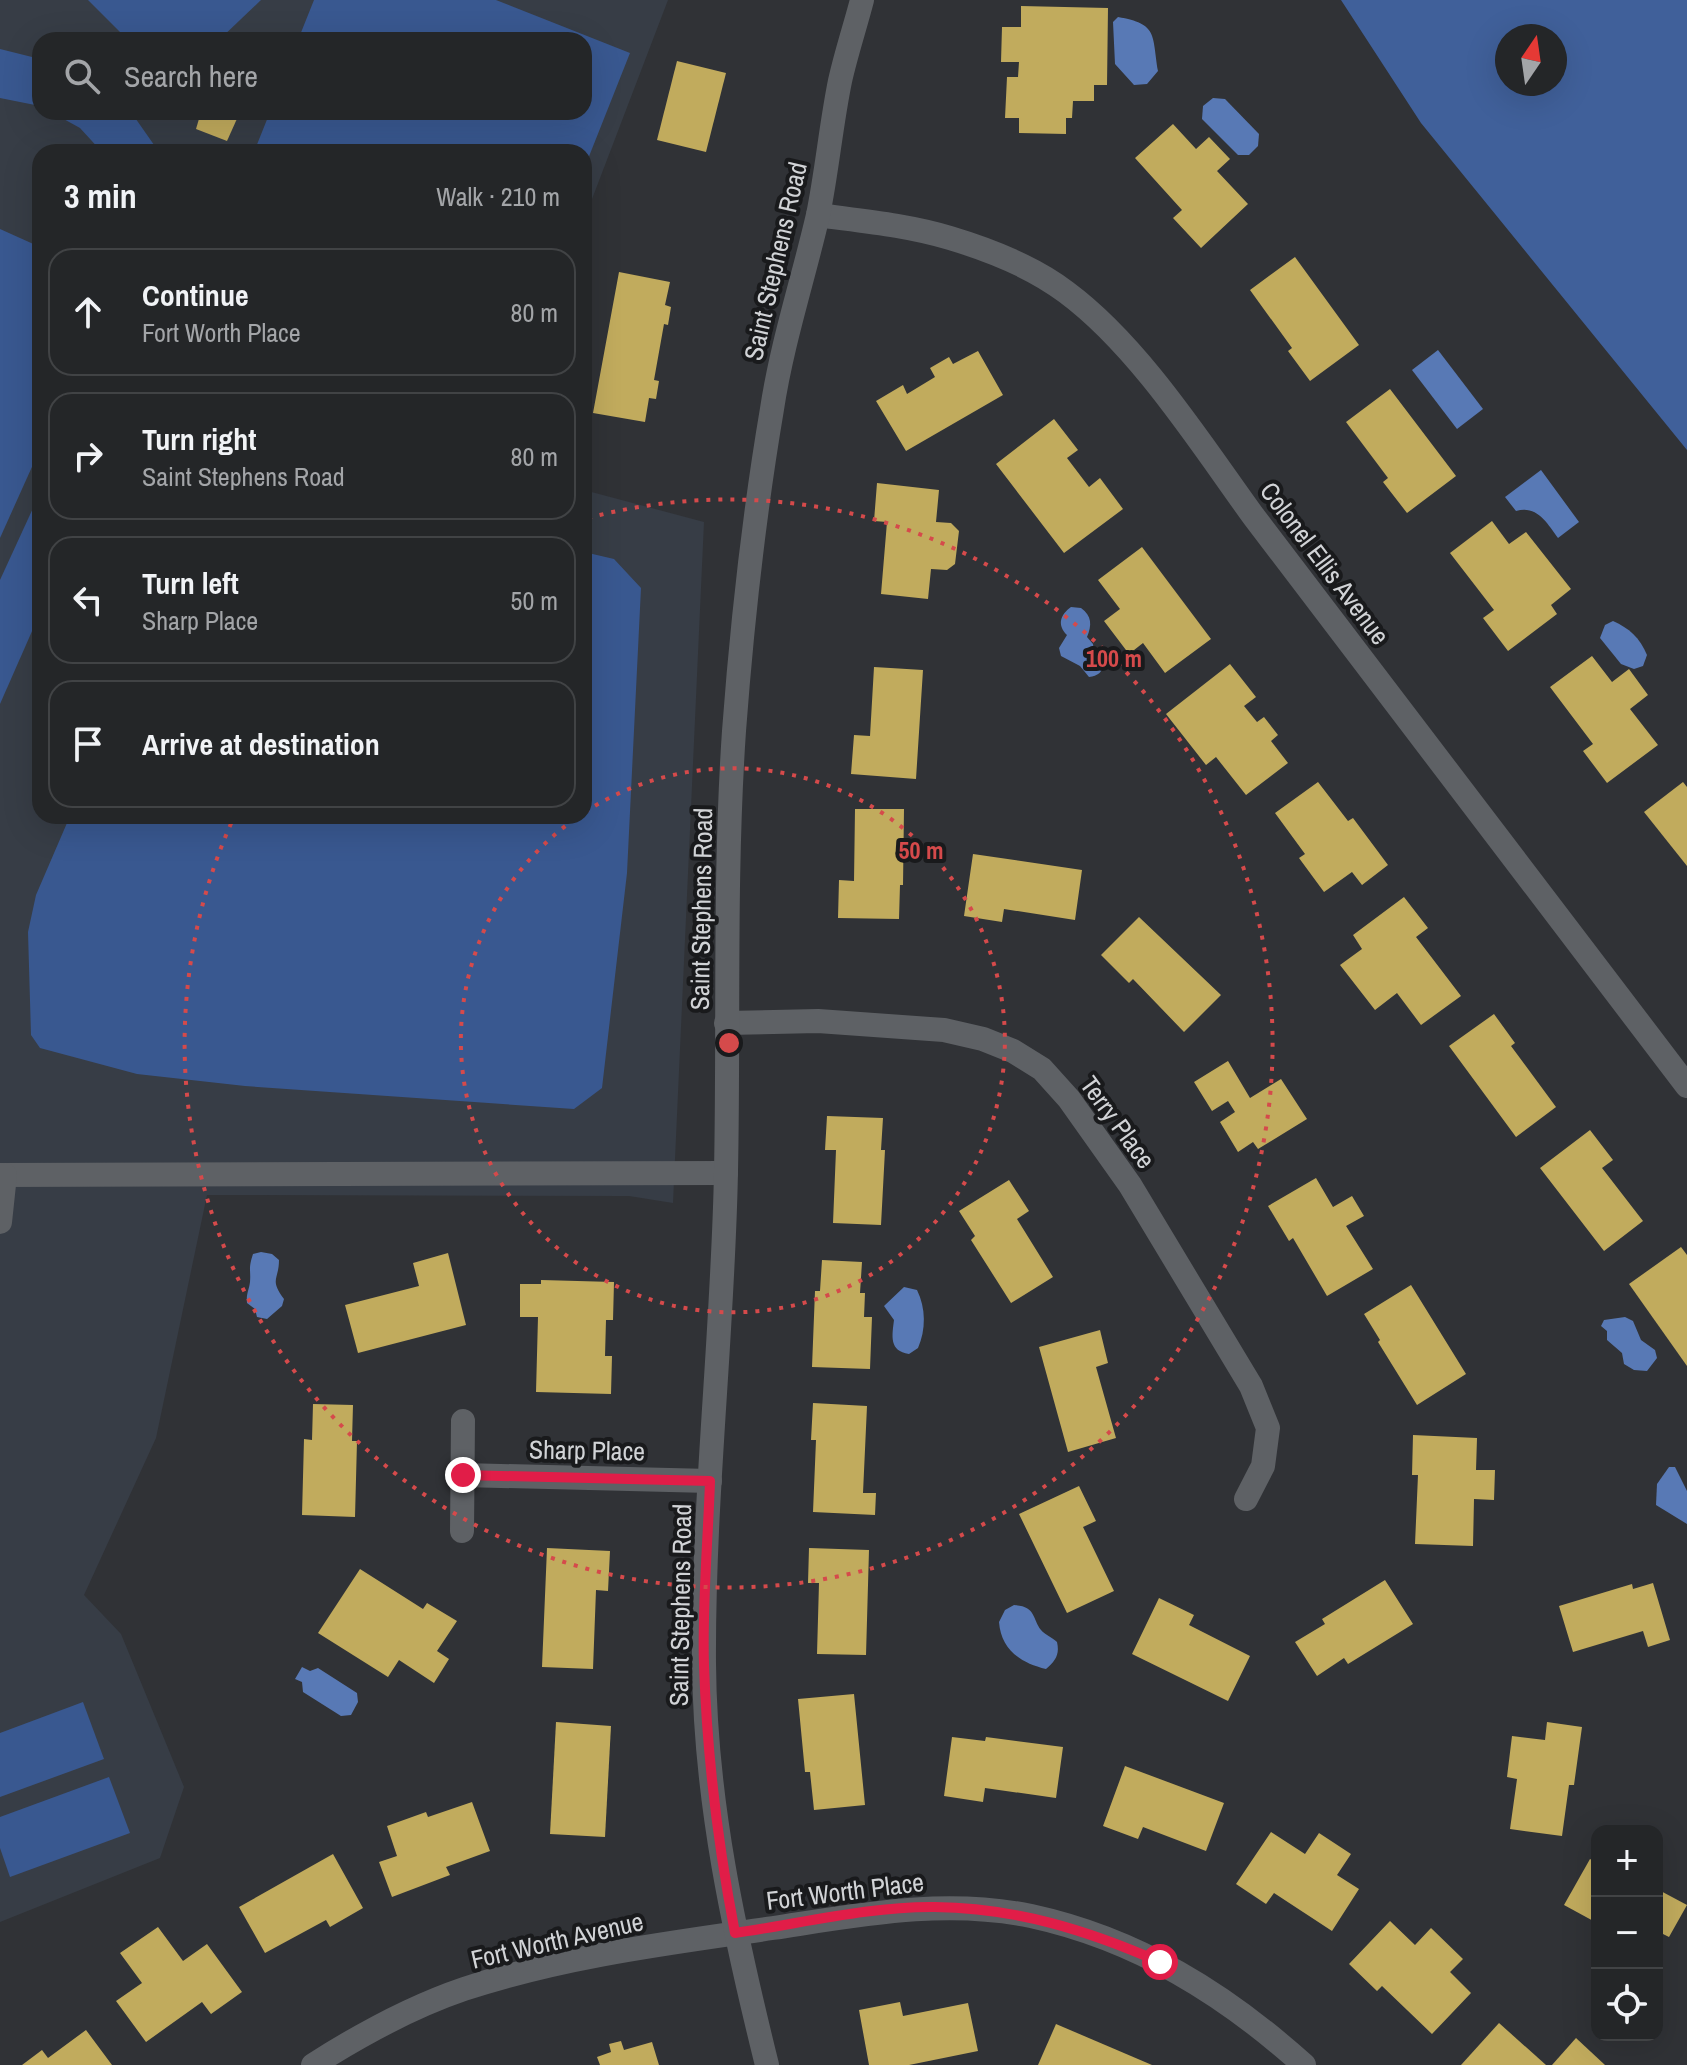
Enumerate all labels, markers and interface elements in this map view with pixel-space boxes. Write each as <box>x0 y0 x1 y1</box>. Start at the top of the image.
north arrow <box>1495 24 1567 96</box>
search box <box>32 32 592 120</box>
icon: search <box>60 54 104 98</box>
text: Search here <box>124 56 258 96</box>
street label: Saint Stephens Road <box>735 158 815 364</box>
text: 3 min <box>64 173 137 219</box>
text: Walk · 210 m <box>436 179 560 214</box>
text: Continue <box>142 275 249 315</box>
icon: ahead <box>66 290 110 334</box>
text: 80 m <box>511 295 558 330</box>
text: Fort Worth Place <box>142 315 301 350</box>
text: Turn right <box>142 419 256 459</box>
icon: right <box>66 434 110 478</box>
text: 80 m <box>511 439 558 474</box>
text: Saint Stephens Road <box>142 459 345 494</box>
street label: Colonel Ellis Avenue <box>1252 475 1398 651</box>
text: Turn left <box>142 563 239 603</box>
icon: left <box>66 578 110 622</box>
text: 50 m <box>511 583 558 618</box>
text: Sharp Place <box>142 603 258 638</box>
text: 100 m <box>1086 642 1142 674</box>
icon: arrive <box>66 722 110 766</box>
text: Arrive at destination <box>142 724 380 764</box>
street label: Saint Stephens Road <box>682 807 720 1011</box>
text: 50 m <box>899 834 943 866</box>
centre of rings <box>715 1029 743 1057</box>
street label: Terry Place <box>1073 1069 1163 1175</box>
street label: Sharp Place <box>529 1431 645 1469</box>
route end <box>445 1457 481 1493</box>
street label: Saint Stephens Road <box>661 1503 699 1707</box>
map controls <box>1591 1825 1663 2041</box>
button: + <box>1591 1825 1663 1897</box>
street label: Fort Worth Place <box>764 1864 926 1918</box>
button: − <box>1591 1897 1663 1969</box>
street label: Fort Worth Avenue <box>467 1903 647 1977</box>
route start <box>1142 1944 1178 1980</box>
button: locate <box>1591 1969 1663 2041</box>

